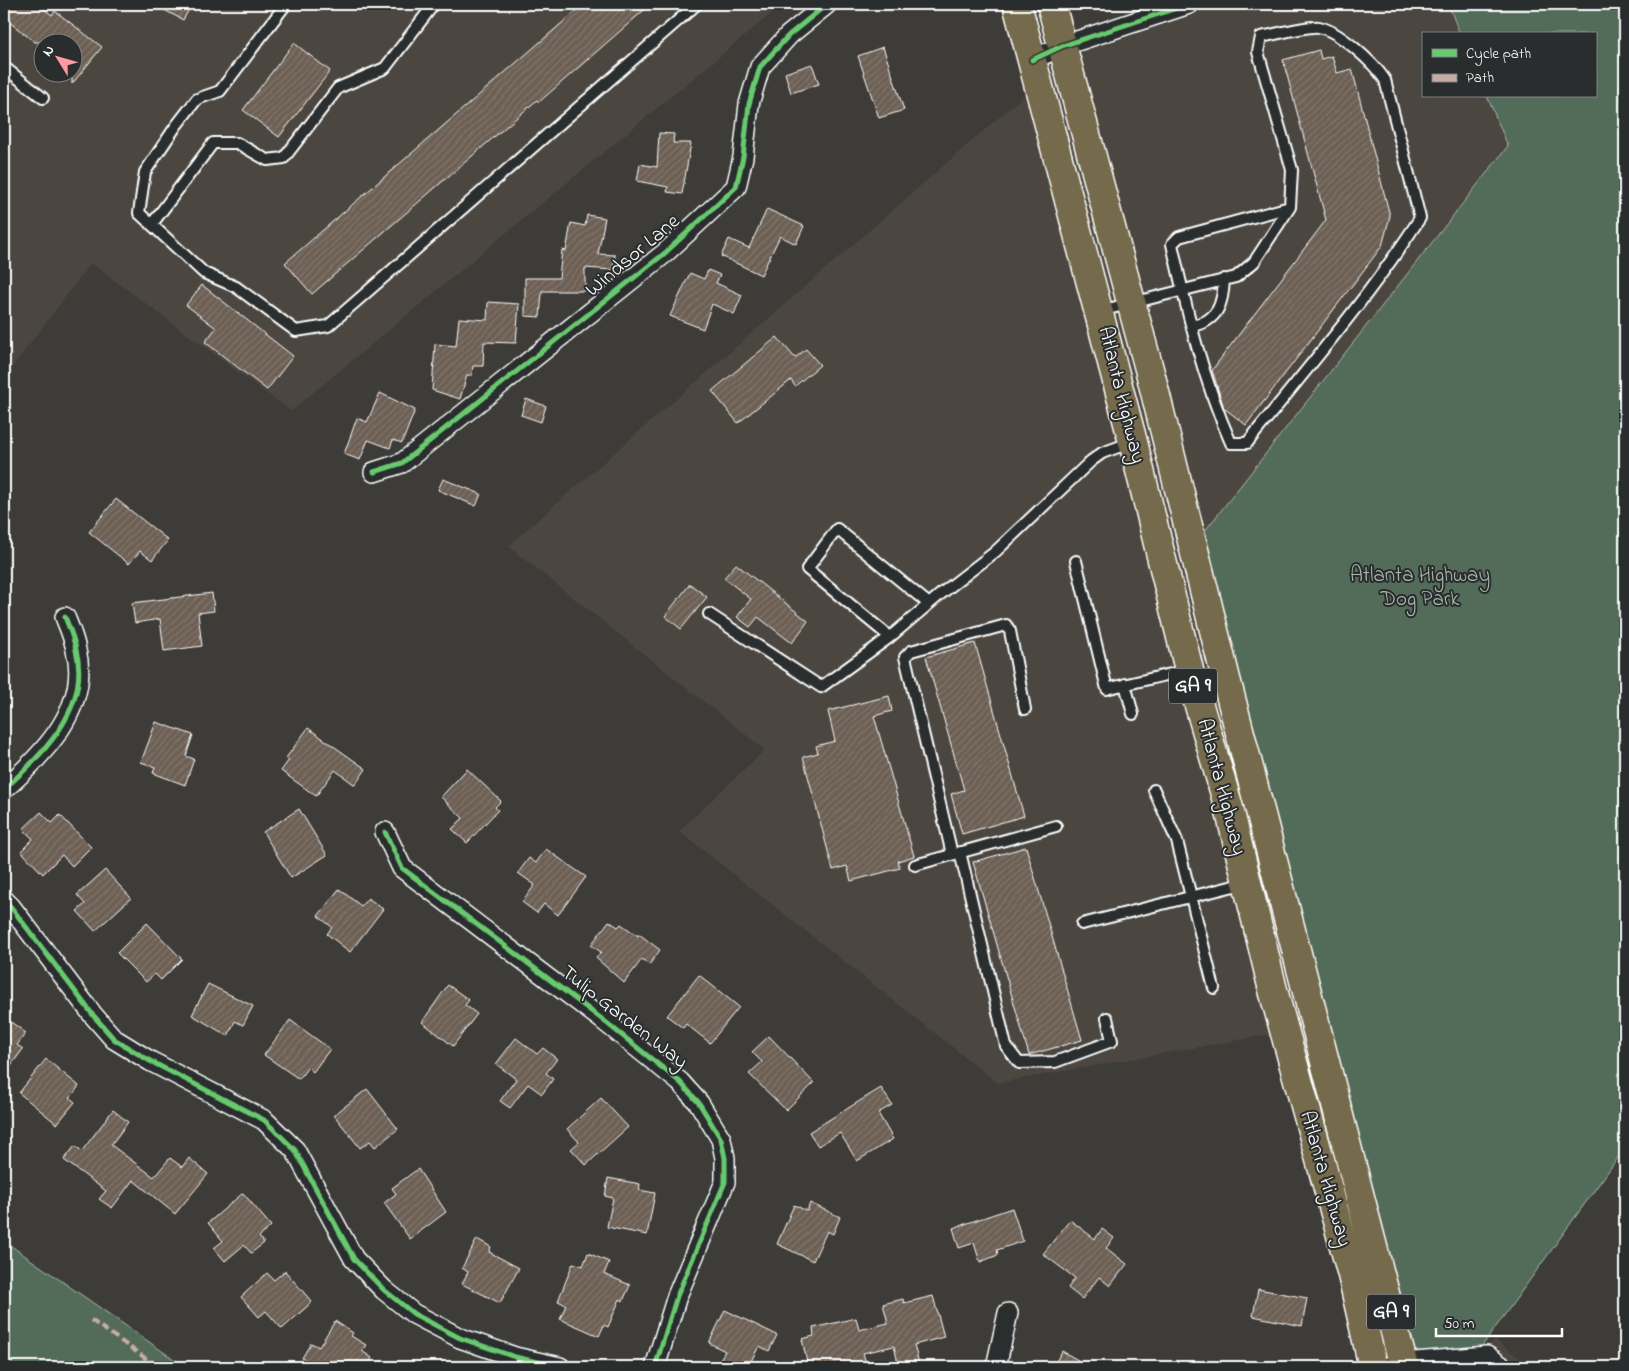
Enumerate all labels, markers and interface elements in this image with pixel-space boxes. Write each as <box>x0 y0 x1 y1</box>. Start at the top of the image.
north arrow <box>32 32 82 82</box>
legend <box>1422 32 1596 98</box>
text: N <box>38 41 60 61</box>
text: Cycle path <box>1466 43 1531 66</box>
text: Path <box>1466 67 1494 89</box>
street label: Windsor Lane <box>579 207 687 305</box>
street label: Atlanta Highway <box>1088 323 1153 467</box>
park label: Atlanta Highway Dog Park <box>1350 561 1490 617</box>
road number: GA 9 <box>1169 668 1217 704</box>
street label: Atlanta Highway <box>1186 715 1254 859</box>
street label: Tulip Garden Way <box>553 959 694 1079</box>
street label: Atlanta Highway <box>1289 1107 1359 1251</box>
road number: GA 9 <box>1367 1294 1415 1330</box>
scale bar <box>1436 1306 1563 1338</box>
text: 50 m <box>1444 1313 1475 1335</box>

